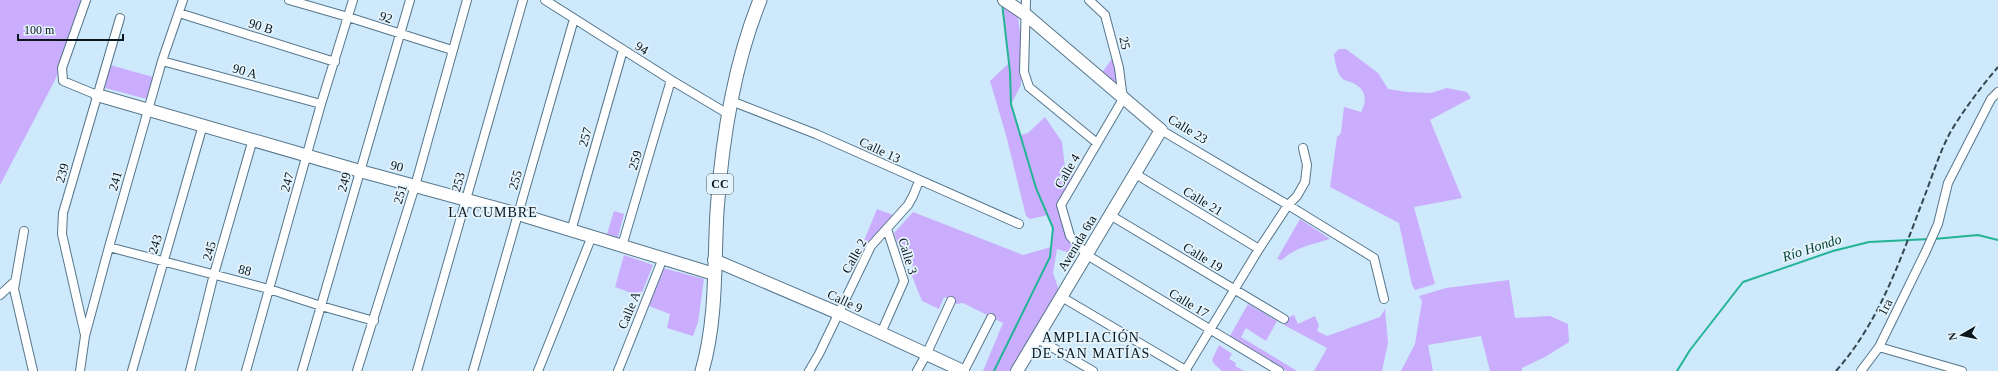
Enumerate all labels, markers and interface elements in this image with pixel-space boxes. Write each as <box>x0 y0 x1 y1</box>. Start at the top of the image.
street label: 92 <box>377 8 395 26</box>
street label: 90 B <box>247 15 275 37</box>
scale bar <box>18 16 123 42</box>
text: 100 m <box>24 23 55 37</box>
street label: 25 <box>1116 35 1134 51</box>
street label: 94 <box>633 38 652 58</box>
street label: 90 A <box>231 61 260 82</box>
street label: Calle 23 <box>1165 111 1211 147</box>
street label: 257 <box>575 125 595 148</box>
street label: Calle 13 <box>857 134 903 166</box>
street label: 259 <box>625 148 645 172</box>
street label: Calle 4 <box>1051 151 1083 191</box>
street label: 90 <box>389 157 405 175</box>
street label: 239 <box>52 162 72 184</box>
street label: 255 <box>505 169 525 191</box>
street label: 241 <box>105 170 125 192</box>
street label: 247 <box>277 170 297 193</box>
street label: 249 <box>334 171 354 193</box>
street label: 253 <box>448 171 468 193</box>
road number: CC <box>707 174 733 194</box>
street label: 251 <box>390 182 410 206</box>
street label: Calle 21 <box>1180 183 1226 219</box>
district label: LA CUMBRE <box>448 205 538 220</box>
street label: Avenida 6ta <box>1055 212 1100 274</box>
water label: Río Hondo <box>1780 231 1843 265</box>
street label: 243 <box>145 232 165 256</box>
street label: Calle 2 <box>838 236 870 276</box>
street label: Calle 3 <box>895 236 921 276</box>
street label: Calle 19 <box>1180 239 1226 275</box>
street label: 245 <box>199 240 219 262</box>
street label: 88 <box>237 261 253 279</box>
street label: Calle 17 <box>1166 285 1212 321</box>
street label: Calle 9 <box>825 286 865 316</box>
street label: Calle A <box>615 288 644 331</box>
street label: 1ra <box>1875 296 1896 318</box>
north arrow <box>1942 315 1982 355</box>
district label: AMPLIACIÓN DE SAN MATÍAS <box>1032 329 1150 361</box>
text: N <box>1946 332 1959 341</box>

